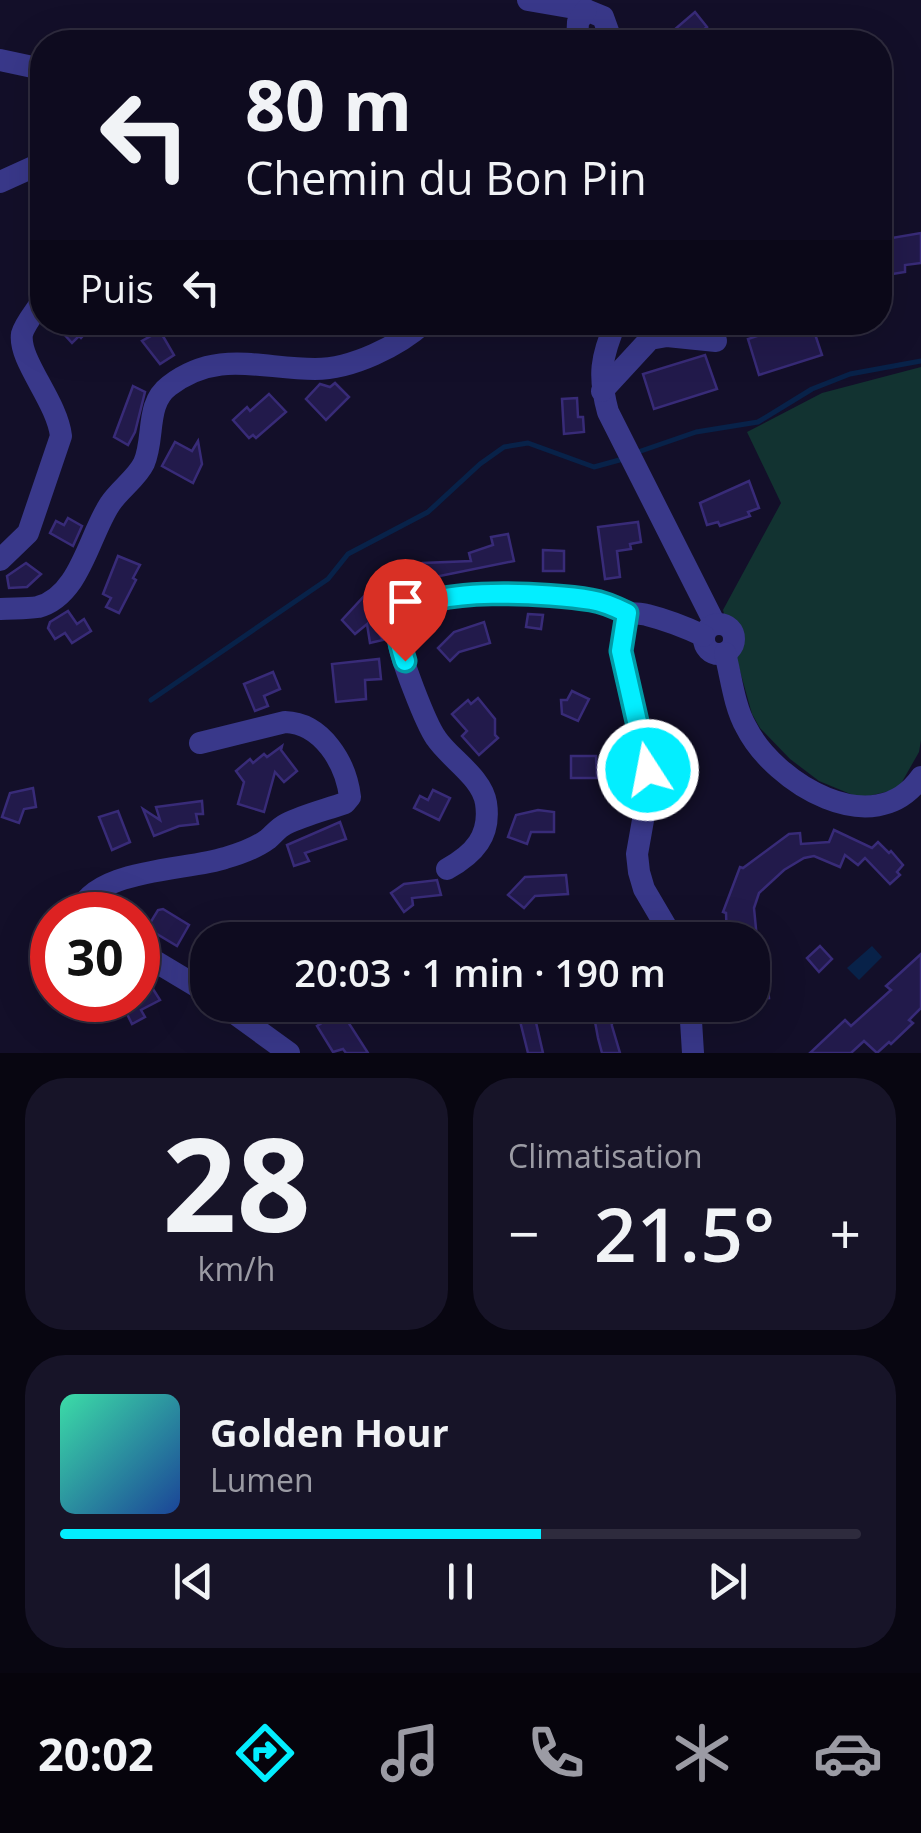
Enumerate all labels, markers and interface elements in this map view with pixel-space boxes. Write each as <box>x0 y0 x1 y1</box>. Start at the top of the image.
text: 80 m <box>245 56 412 152</box>
icon: left <box>80 70 210 200</box>
text: Chemin du Bon Pin <box>245 147 647 208</box>
icon: left <box>174 260 229 315</box>
text: Puis <box>80 262 154 314</box>
pin <box>363 559 448 662</box>
icon: arrive <box>378 574 433 629</box>
position arrow <box>596 718 700 822</box>
speed limit sign: 30 <box>30 892 160 1022</box>
text: 20:03 · 1 min · 190 m <box>294 946 666 998</box>
text: 28 <box>162 1093 311 1270</box>
text: Climatisation <box>508 1134 703 1177</box>
text: 21.5° <box>594 1182 775 1284</box>
text: − <box>508 1195 539 1270</box>
text: + <box>830 1195 861 1270</box>
text: km/h <box>198 1247 275 1290</box>
text: Golden Hour <box>210 1406 449 1458</box>
text: Lumen <box>210 1458 314 1501</box>
icon: previous <box>166 1554 221 1609</box>
icon: pause <box>433 1554 488 1609</box>
icon: next <box>700 1554 755 1609</box>
icon: directions <box>230 1718 300 1788</box>
icon: music <box>375 1718 445 1788</box>
icon: phone <box>521 1718 591 1788</box>
icon: climate <box>667 1718 737 1788</box>
icon: car <box>813 1718 883 1788</box>
text: 20:02 <box>38 1723 154 1784</box>

